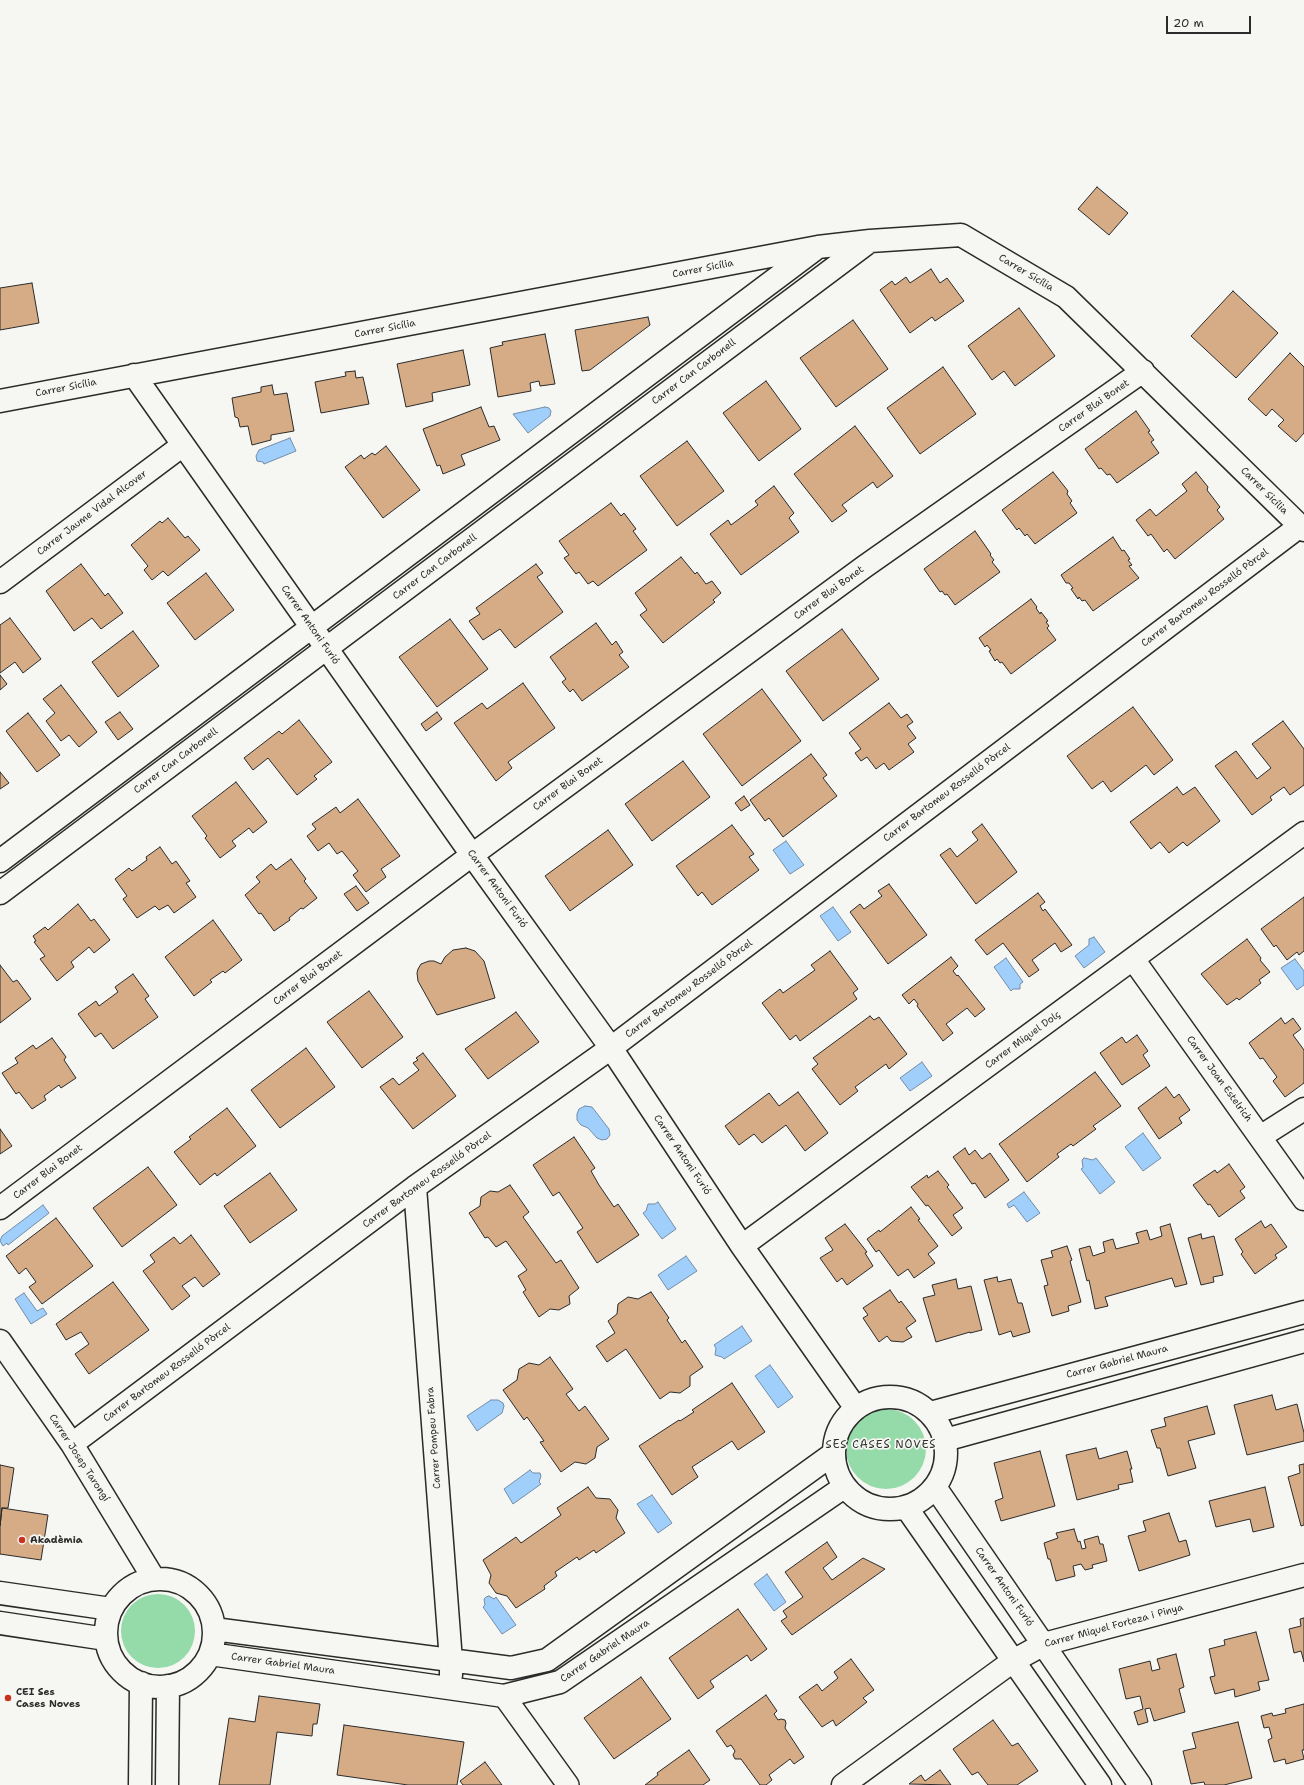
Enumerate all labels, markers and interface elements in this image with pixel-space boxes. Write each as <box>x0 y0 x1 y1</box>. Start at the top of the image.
scale bar <box>1168 8 1253 34</box>
text: 20 m <box>1173 15 1204 31</box>
street label: Carrer Sicília <box>996 252 1056 294</box>
street label: Carrer Sicília <box>671 257 735 281</box>
street label: Carrer Sicília <box>353 317 417 341</box>
street label: Carrer Can Carbonell <box>650 336 738 408</box>
street label: Carrer Sicília <box>34 376 98 400</box>
street label: Carrer Blai Bonet <box>1056 377 1132 435</box>
street label: Carrer Sicília <box>1238 465 1290 517</box>
street label: Carrer Jaume Vidal Alcover <box>35 468 149 558</box>
street label: Carrer Can Carbonell <box>391 531 479 603</box>
street label: Carrer Bartomeu Rosselló Pòrcel <box>1139 546 1271 650</box>
street label: Carrer Blai Bonet <box>792 564 866 622</box>
street label: Carrer Antoni Furió <box>278 583 342 667</box>
street label: Carrer Can Carbonell <box>132 725 220 797</box>
street label: Carrer Bartomeu Rosselló Pòrcel <box>881 741 1013 845</box>
street label: Carrer Blai Bonet <box>531 755 605 813</box>
street label: Carrer Antoni Furió <box>465 847 529 931</box>
street label: Carrer Bartomeu Rosselló Pòrcel <box>623 937 755 1041</box>
street label: Carrer Blai Bonet <box>271 948 345 1008</box>
street label: Carrer Miquel Dolç <box>983 1009 1063 1071</box>
street label: Carrer Joan Estelrich <box>1184 1034 1254 1124</box>
street label: Carrer Antoni Furió <box>651 1113 713 1197</box>
street label: Carrer Bartomeu Rosselló Pòrcel <box>360 1129 494 1231</box>
street label: Carrer Blai Bonet <box>11 1142 85 1202</box>
street label: Carrer Bartomeu Rosselló Pòrcel <box>101 1321 233 1425</box>
street label: Carrer Gabriel Maura <box>1065 1343 1169 1381</box>
street label: Carrer Pompeu Fabra <box>424 1387 444 1489</box>
street label: Carrer Josep Tarongí <box>46 1412 112 1504</box>
district label: SES CASES NOVES <box>826 1438 936 1452</box>
place label: Akadèmia <box>30 1534 83 1546</box>
marker: Akadèmia <box>17 1535 27 1545</box>
street label: Carrer Antoni Furió <box>972 1545 1036 1629</box>
street label: Carrer Miquel Forteza i Pinya <box>1043 1602 1185 1650</box>
street label: Carrer Gabriel Maura <box>558 1617 652 1685</box>
street label: Carrer Gabriel Maura <box>230 1651 336 1677</box>
place label: CEI Ses Cases Noves <box>16 1686 80 1710</box>
marker: CEI Ses Cases Noves <box>3 1693 13 1703</box>

